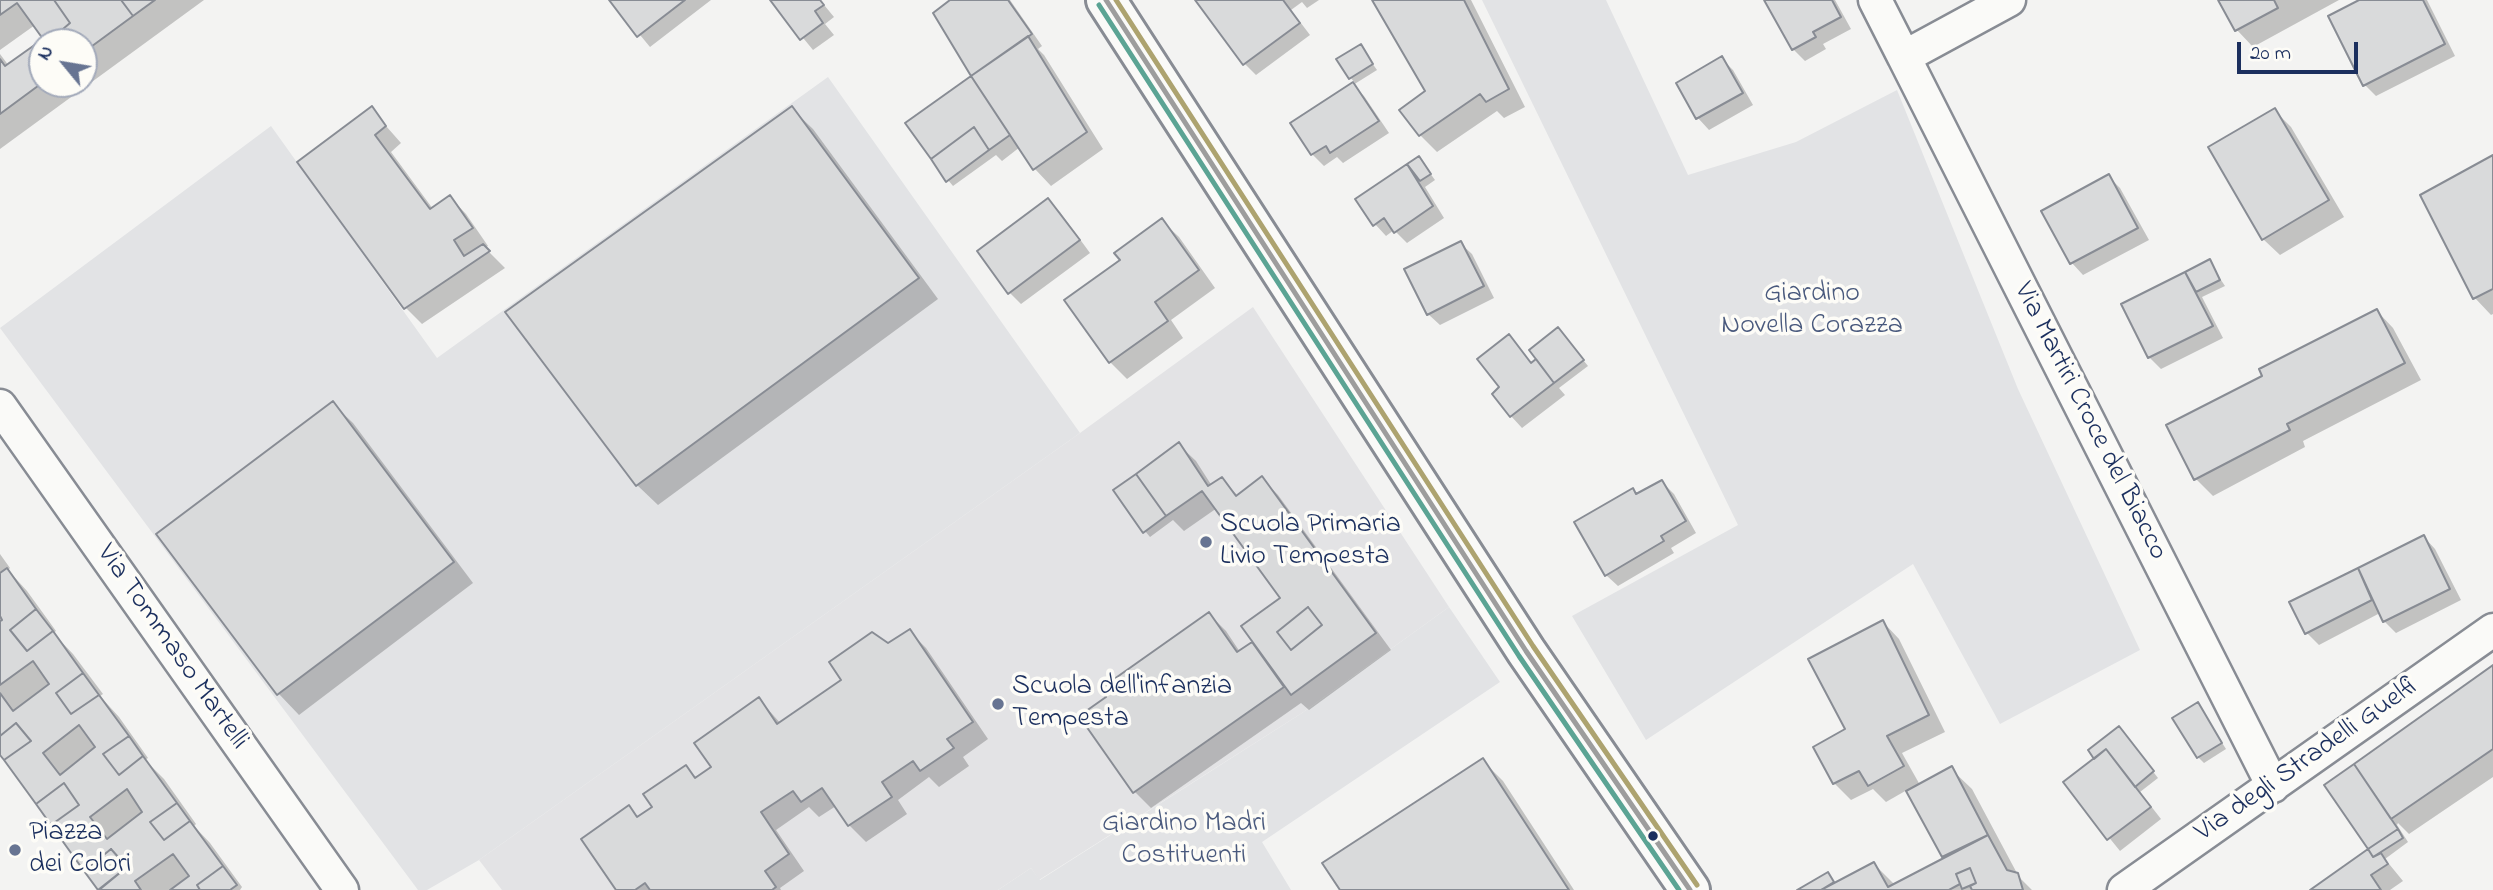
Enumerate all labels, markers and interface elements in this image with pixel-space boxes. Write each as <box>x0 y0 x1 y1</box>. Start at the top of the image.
north arrow <box>28 28 98 98</box>
scale bar <box>2241 28 2362 72</box>
text: 20 m <box>2250 39 2291 69</box>
text: N <box>31 41 61 66</box>
park label: Giardino Novella Corazza <box>1721 278 1903 344</box>
street label: Via Martiri Croce del Biacco <box>2004 278 2174 566</box>
place label: Scuola Primaria Livio Tempesta <box>1220 509 1401 575</box>
marker: Scuola Primaria Livio Tempesta <box>1198 534 1214 550</box>
street label: Via Tommaso Martelli <box>88 539 254 757</box>
street label: Via degli Stradelli Guelfi <box>2190 669 2428 851</box>
place label: Scuola dell'infanzia Tempesta <box>1012 671 1232 737</box>
marker: Scuola dell'infanzia Tempesta <box>990 696 1006 712</box>
park label: Giardino Madri Costituenti <box>1102 808 1266 874</box>
place label: Piazza dei Colori <box>29 817 131 883</box>
unlabelled marker <box>1646 829 1660 843</box>
marker: Piazza dei Colori <box>7 842 23 858</box>

